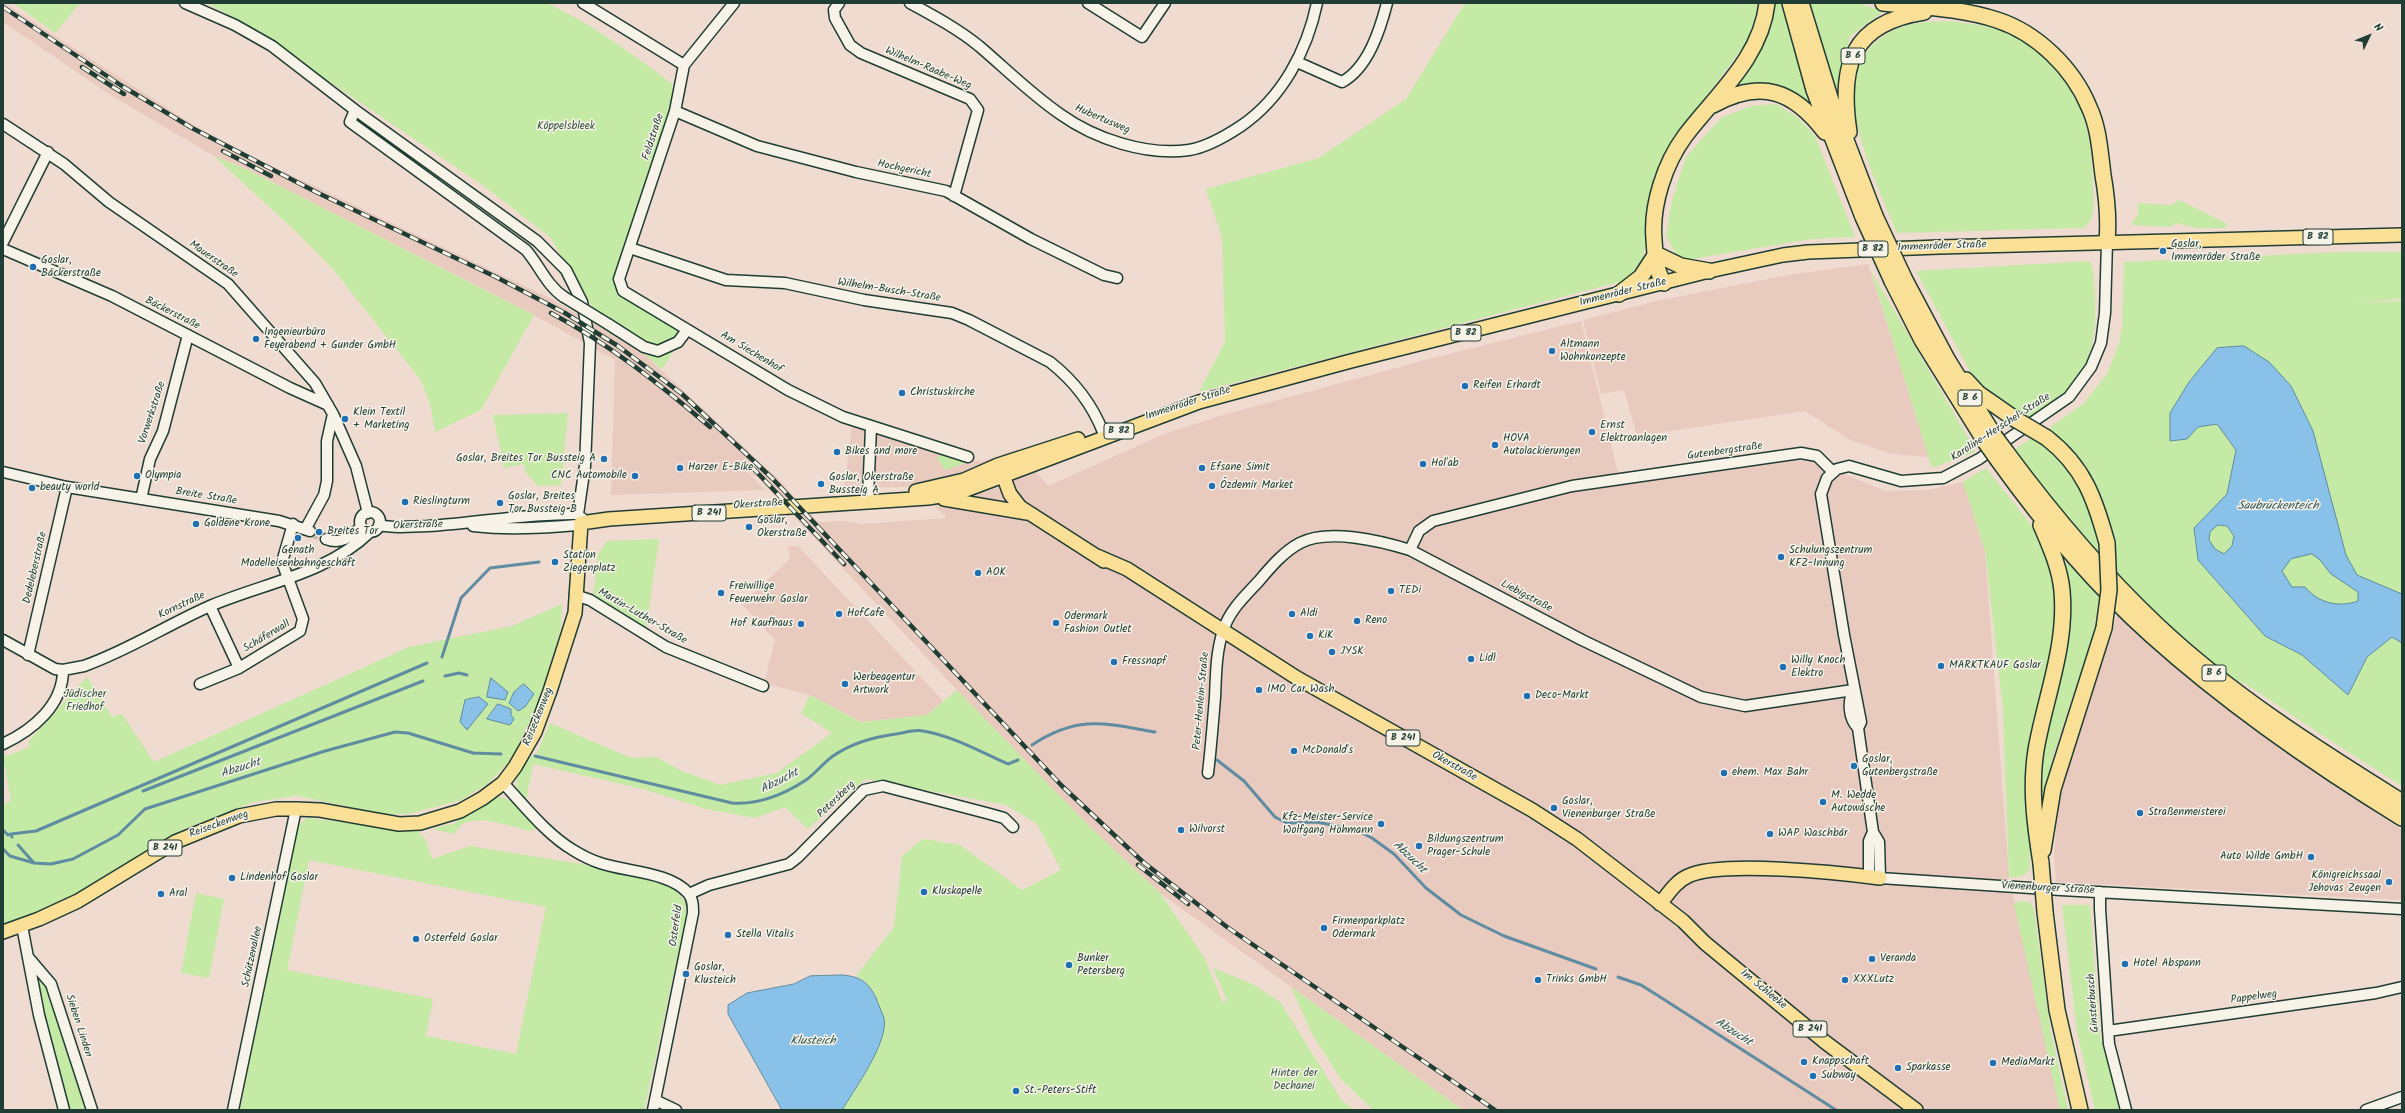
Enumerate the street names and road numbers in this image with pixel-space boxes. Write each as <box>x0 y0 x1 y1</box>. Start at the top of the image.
street label: Wilhelm-Raabe-Weg <box>883 45 973 93</box>
road number: B 6 <box>1841 48 1865 64</box>
street label: Hubertusweg <box>1072 102 1132 138</box>
street label: Feldstraße <box>640 112 668 162</box>
street label: Hochgericht <box>876 158 932 182</box>
road number: B 82 <box>2303 229 2333 245</box>
street label: Mauerstraße <box>186 238 240 282</box>
street label: Immenröder Straße <box>1897 239 1987 255</box>
road number: B 82 <box>1858 241 1888 257</box>
street label: Wilhelm-Busch-Straße <box>836 276 942 306</box>
street label: Immenröder Straße <box>1578 276 1668 310</box>
street label: Bäckerstraße <box>142 295 202 333</box>
road number: B 82 <box>1451 325 1481 341</box>
street label: Am Siechenhof <box>718 329 784 377</box>
street label: Vorwerkstraße <box>137 380 169 446</box>
street label: Immenröder Straße <box>1144 384 1232 424</box>
road number: B 6 <box>1958 390 1982 406</box>
street label: Karoline-Herschel-Straße <box>1949 391 2053 465</box>
road number: B 82 <box>1104 423 1134 439</box>
street label: Gutenbergstraße <box>1687 440 1763 464</box>
street label: Breite Straße <box>174 486 238 508</box>
street label: Okerstraße <box>733 497 783 513</box>
road number: B 241 <box>692 505 726 521</box>
street label: Okerstraße <box>393 519 443 533</box>
street label: Dedeleberstraße <box>21 531 51 605</box>
street label: Liebigstraße <box>1498 578 1554 616</box>
street label: Martin-Luther-Straße <box>595 586 689 648</box>
street label: Kornstraße <box>157 589 207 623</box>
street label: Schäferwall <box>241 618 293 656</box>
street label: Peter-Henlein-Straße <box>1191 651 1213 751</box>
road number: B 6 <box>2202 665 2226 681</box>
street label: Reiseckenweg <box>521 686 557 748</box>
road number: B 241 <box>1386 730 1420 746</box>
street label: Okerstraße <box>1429 749 1479 785</box>
street label: Petersberg <box>815 779 859 821</box>
street label: Reiseckenweg <box>188 808 250 842</box>
road number: B 241 <box>148 840 182 856</box>
street label: Vienenburger Straße <box>2001 880 2095 898</box>
street label: Osterfeld <box>668 905 686 947</box>
street label: Schützenallee <box>240 925 266 989</box>
street label: Im Schleeke <box>1737 967 1789 1013</box>
street label: Ginsterbusch <box>2085 973 2103 1033</box>
street label: Pappelweg <box>2230 988 2278 1008</box>
street label: Sieben Linden <box>62 993 94 1059</box>
road number: B 241 <box>1793 1021 1827 1037</box>

